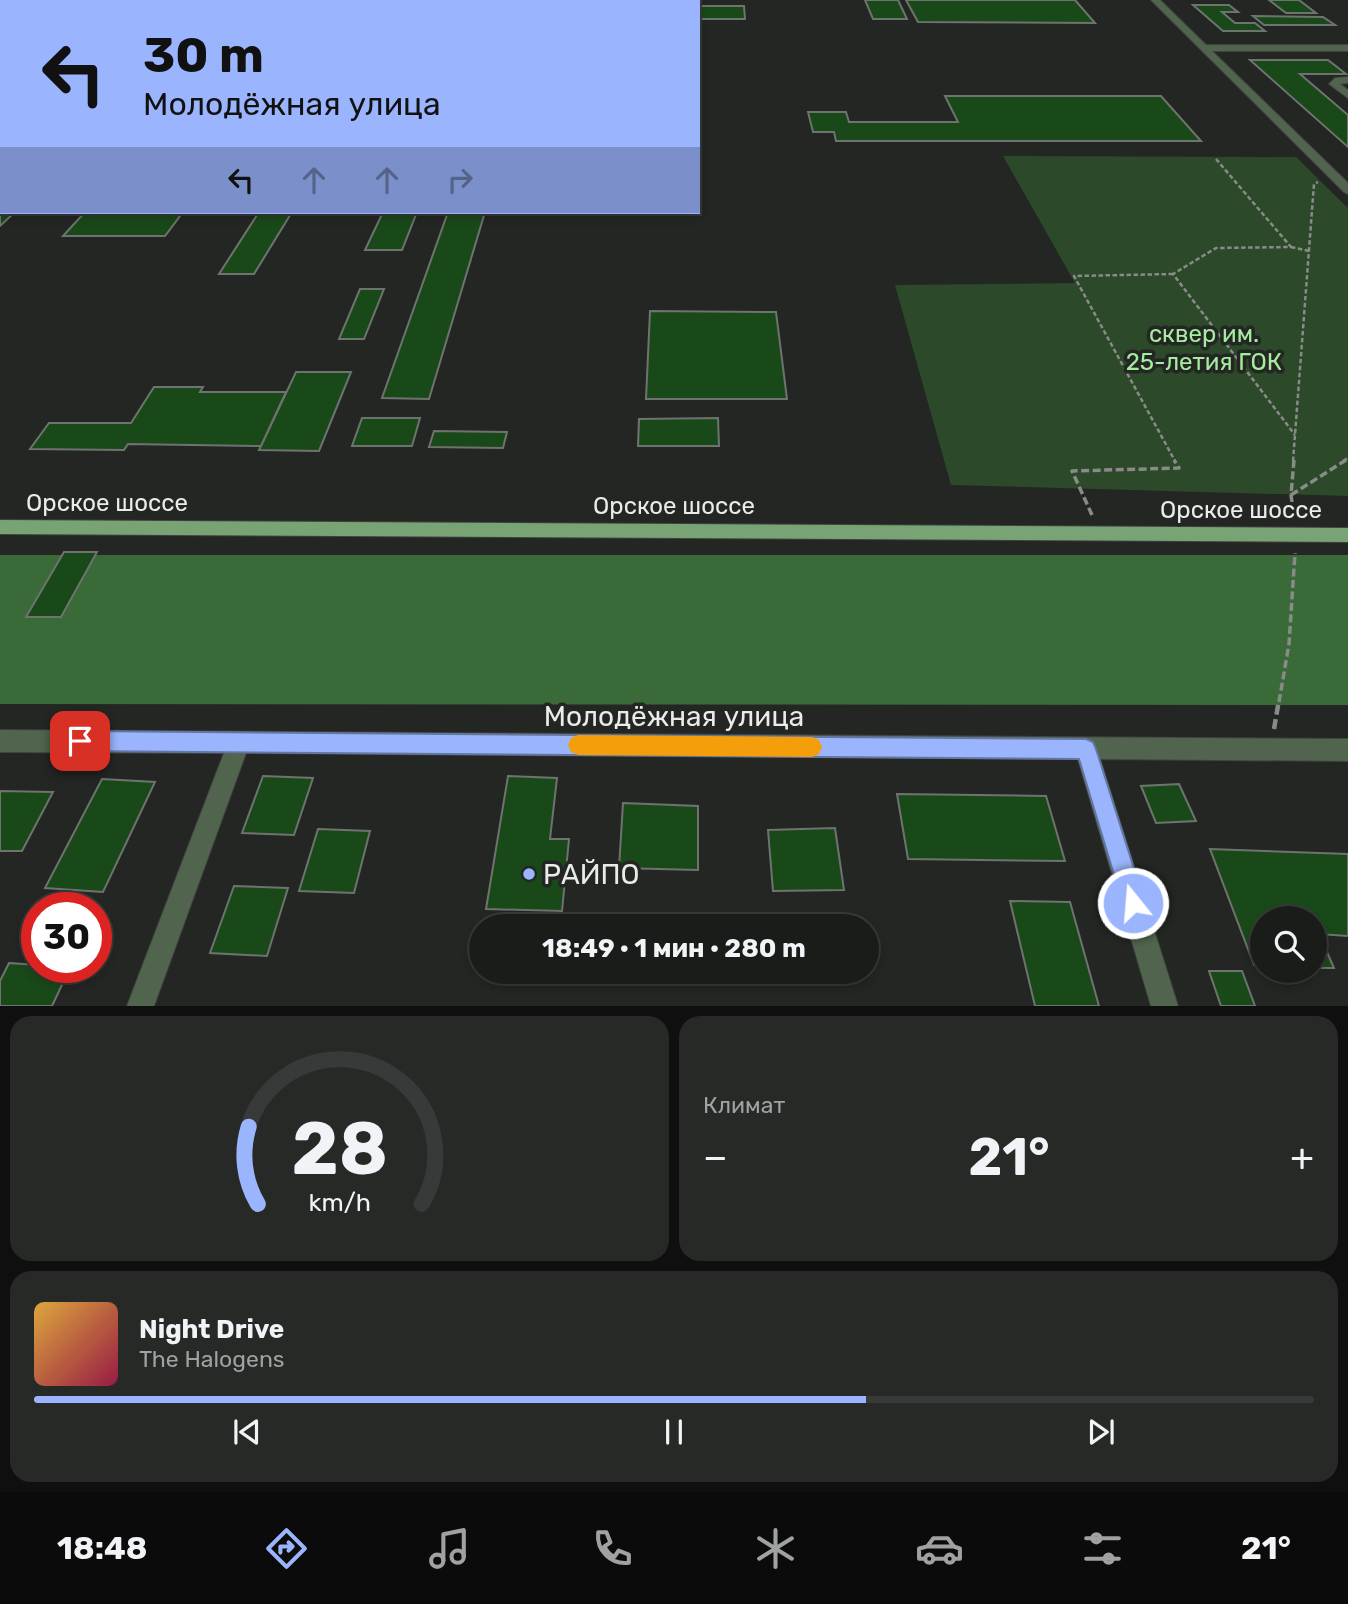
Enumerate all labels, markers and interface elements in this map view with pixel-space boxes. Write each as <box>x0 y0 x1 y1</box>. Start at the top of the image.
text: 30 m <box>143 26 264 84</box>
icon: left <box>28 28 119 119</box>
text: Молодёжная улица <box>143 85 441 123</box>
icon: left <box>222 161 260 199</box>
icon: ahead <box>295 161 333 199</box>
icon: ahead <box>368 161 406 199</box>
icon: right <box>441 161 479 199</box>
park label: сквер им. 25-летия ГОК <box>1126 320 1282 376</box>
street label: Орское шоссе <box>26 489 188 517</box>
street label: Орское шоссе <box>593 492 755 520</box>
street label: Орское шоссе <box>1160 496 1322 524</box>
street label: Молодёжная улица <box>544 700 804 733</box>
pin <box>50 711 110 771</box>
icon: arrive <box>61 722 99 760</box>
place label: РАЙПО <box>543 858 639 891</box>
marker: РАЙПО <box>521 866 537 882</box>
position arrow <box>1096 866 1170 940</box>
speed limit sign: 30 <box>21 892 112 983</box>
map controls <box>1250 906 1327 983</box>
button: search <box>1250 906 1327 983</box>
text: 18:49 · 1 мин · 280 m <box>542 933 806 964</box>
text: Климат <box>703 1091 785 1119</box>
text: 28 <box>291 1107 388 1193</box>
text: 21° <box>969 1126 1050 1188</box>
text: − <box>703 1134 728 1180</box>
text: + <box>1290 1134 1314 1180</box>
text: km/h <box>308 1188 371 1217</box>
text: Night Drive <box>139 1314 284 1345</box>
text: The Halogens <box>139 1345 285 1373</box>
icon: previous <box>228 1413 266 1451</box>
icon: pause <box>655 1413 693 1451</box>
icon: next <box>1082 1413 1120 1451</box>
icon: directions <box>262 1524 311 1573</box>
icon: music <box>425 1524 474 1573</box>
icon: phone <box>588 1524 637 1573</box>
icon: climate <box>751 1524 800 1573</box>
icon: car <box>915 1524 964 1573</box>
icon: filters <box>1078 1524 1127 1573</box>
text: 18:48 <box>57 1529 148 1567</box>
text: 21° <box>1241 1529 1291 1567</box>

